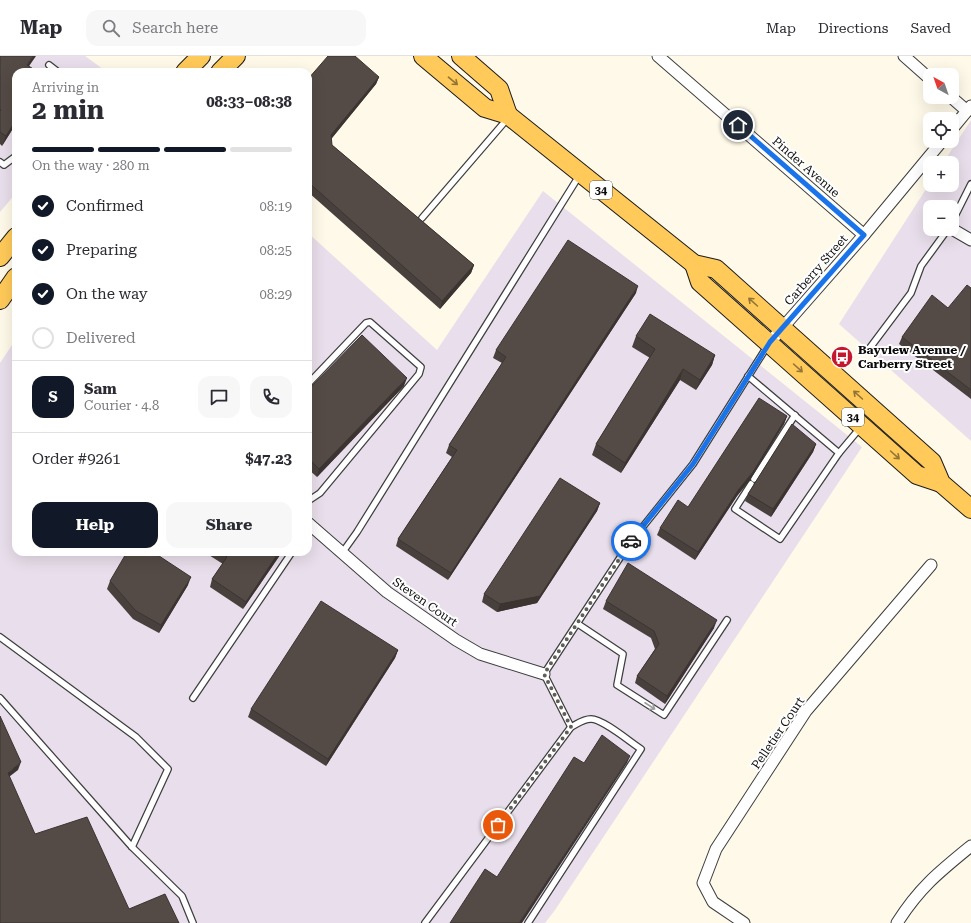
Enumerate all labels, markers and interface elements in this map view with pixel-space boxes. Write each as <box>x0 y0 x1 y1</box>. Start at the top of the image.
search box <box>86 10 366 46</box>
text: Map <box>20 16 62 39</box>
icon: search <box>100 17 122 39</box>
text: Search here <box>132 19 218 37</box>
text: Map <box>766 20 796 36</box>
text: Directions <box>818 20 888 36</box>
text: Saved <box>910 20 951 36</box>
north arrow <box>923 68 959 104</box>
map controls <box>923 68 959 236</box>
one-way arrow <box>448 77 459 86</box>
text: Arriving in <box>32 80 99 95</box>
text: 08:33–08:38 <box>206 93 292 111</box>
text: 2 min <box>32 95 104 125</box>
pin <box>721 108 755 142</box>
button: locate <box>923 112 959 148</box>
icon: home <box>727 114 749 136</box>
street label: Pinder Avenue <box>769 134 843 200</box>
button: + <box>923 156 959 192</box>
text: On the way · 280 m <box>32 158 149 173</box>
road number: 34 <box>590 181 612 199</box>
icon: check <box>32 195 54 217</box>
text: Confirmed <box>66 197 144 215</box>
text: 08:19 <box>260 199 292 214</box>
button: − <box>923 200 959 236</box>
street label: Carberry Street <box>782 231 851 308</box>
icon: check <box>32 239 54 261</box>
text: Preparing <box>66 241 137 259</box>
text: 08:25 <box>260 243 292 258</box>
icon: check <box>32 283 54 305</box>
text: On the way <box>66 285 148 303</box>
text: 08:29 <box>260 287 292 302</box>
one-way arrow <box>748 298 758 307</box>
text: Delivered <box>66 329 136 347</box>
place label: Bayview Avenue / Carberry Street <box>858 343 966 371</box>
bus stop icon: Bayview Avenue / Carberry Street <box>829 344 855 370</box>
one-way arrow <box>793 363 803 372</box>
button: chat <box>198 376 240 418</box>
button: phone <box>250 376 292 418</box>
text: Sam <box>84 380 117 398</box>
text: S <box>48 388 58 406</box>
one-way arrow <box>853 391 863 400</box>
text: Courier · 4.8 <box>84 398 159 413</box>
road number: 34 <box>842 408 864 426</box>
text: Order #9261 <box>32 450 121 468</box>
text: $47.23 <box>245 450 292 468</box>
one-way arrow <box>890 451 900 460</box>
button: Help <box>32 502 158 548</box>
button: Share <box>166 502 292 548</box>
courier <box>611 521 651 561</box>
icon: car <box>620 530 642 552</box>
street label: Steven Court <box>390 575 460 630</box>
street label: Pelletier Court <box>749 694 808 772</box>
one-way arrow <box>644 702 655 710</box>
pin <box>481 808 515 842</box>
icon: bag <box>487 814 509 836</box>

